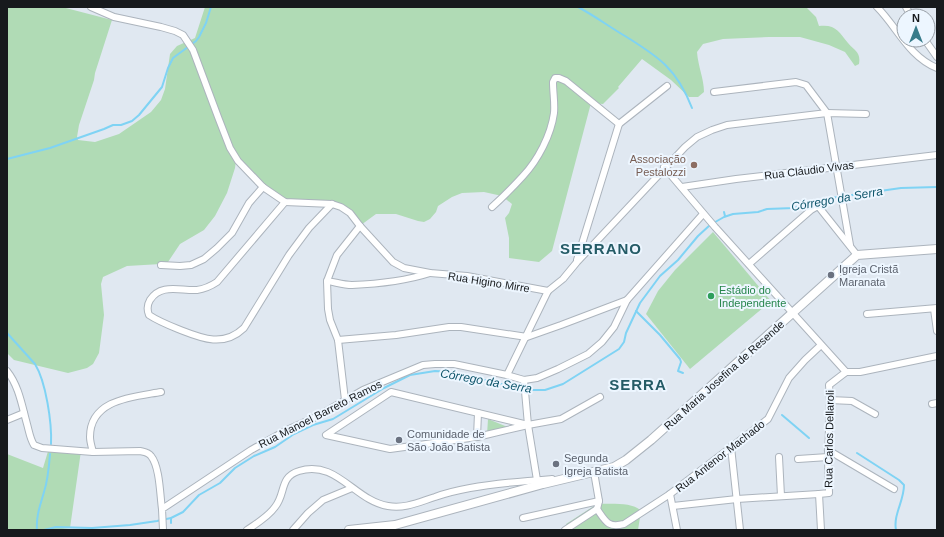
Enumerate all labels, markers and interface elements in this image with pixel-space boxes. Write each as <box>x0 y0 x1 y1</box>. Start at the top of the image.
north arrow <box>896 8 936 48</box>
text: N <box>912 12 920 24</box>
place label: Associação Pestalozzi <box>630 153 686 178</box>
street label: Rua Cláudio Vivas <box>763 158 855 181</box>
marker: Associação Pestalozzi <box>689 160 699 170</box>
water label: Córrego da Serra <box>790 184 884 214</box>
district label: SERRANO <box>560 240 642 257</box>
place label: Igreja Cristã Maranata <box>839 263 899 288</box>
street label: Rua Higino Mirre <box>447 270 531 294</box>
marker: Igreja Cristã Maranata <box>826 270 836 280</box>
place label: Estádio do Independente <box>719 284 786 309</box>
marker: Estádio do Independente <box>706 291 716 301</box>
street label: Rua Maria Josefina de Resende <box>662 318 786 432</box>
water label: Córrego da Serra <box>439 366 533 396</box>
district label: SERRA <box>609 376 667 393</box>
street label: Rua Manoel Barreto Ramos <box>257 377 384 450</box>
street label: Rua Carlos Dellaroli <box>822 390 836 488</box>
street label: Rua Antenor Machado <box>673 418 767 494</box>
place label: Comunidade de São João Batista <box>407 428 491 453</box>
marker: Comunidade de São João Batista <box>394 435 404 445</box>
place label: Segunda Igreja Batista <box>564 452 629 477</box>
marker: Segunda Igreja Batista <box>551 459 561 469</box>

